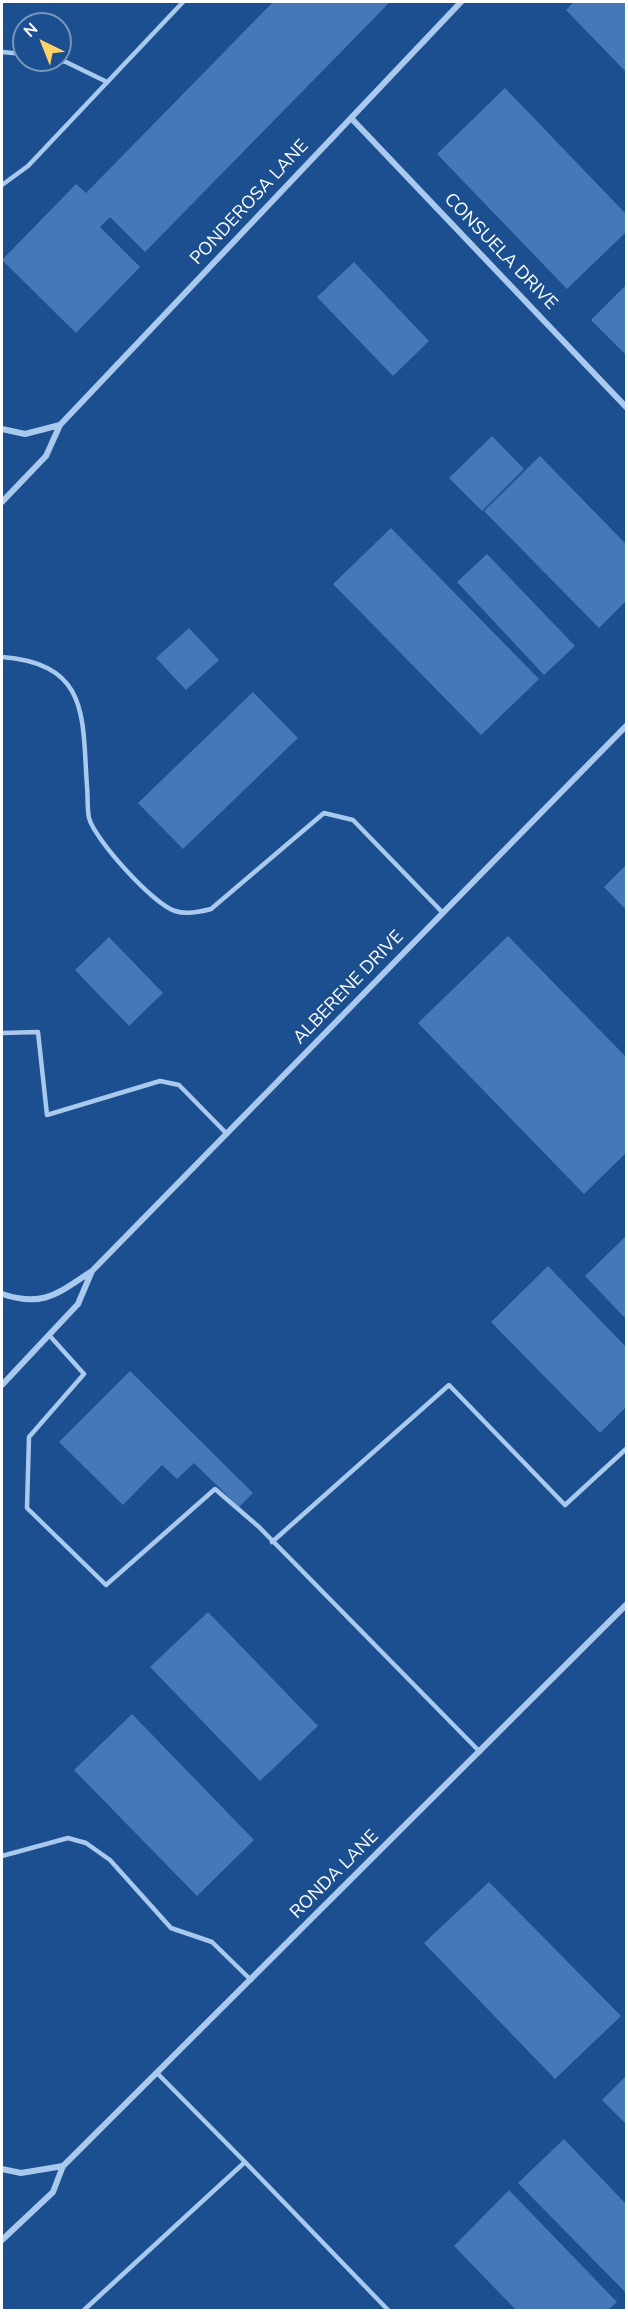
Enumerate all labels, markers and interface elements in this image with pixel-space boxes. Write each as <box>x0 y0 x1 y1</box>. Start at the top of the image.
north arrow <box>12 12 72 72</box>
text: N <box>19 18 43 42</box>
street label: PONDEROSA LANE <box>186 136 314 270</box>
street label: CONSUELA DRIVE <box>439 189 561 315</box>
street label: ALBERENE DRIVE <box>289 927 409 1049</box>
street label: RONDA LANE <box>286 1826 384 1924</box>

